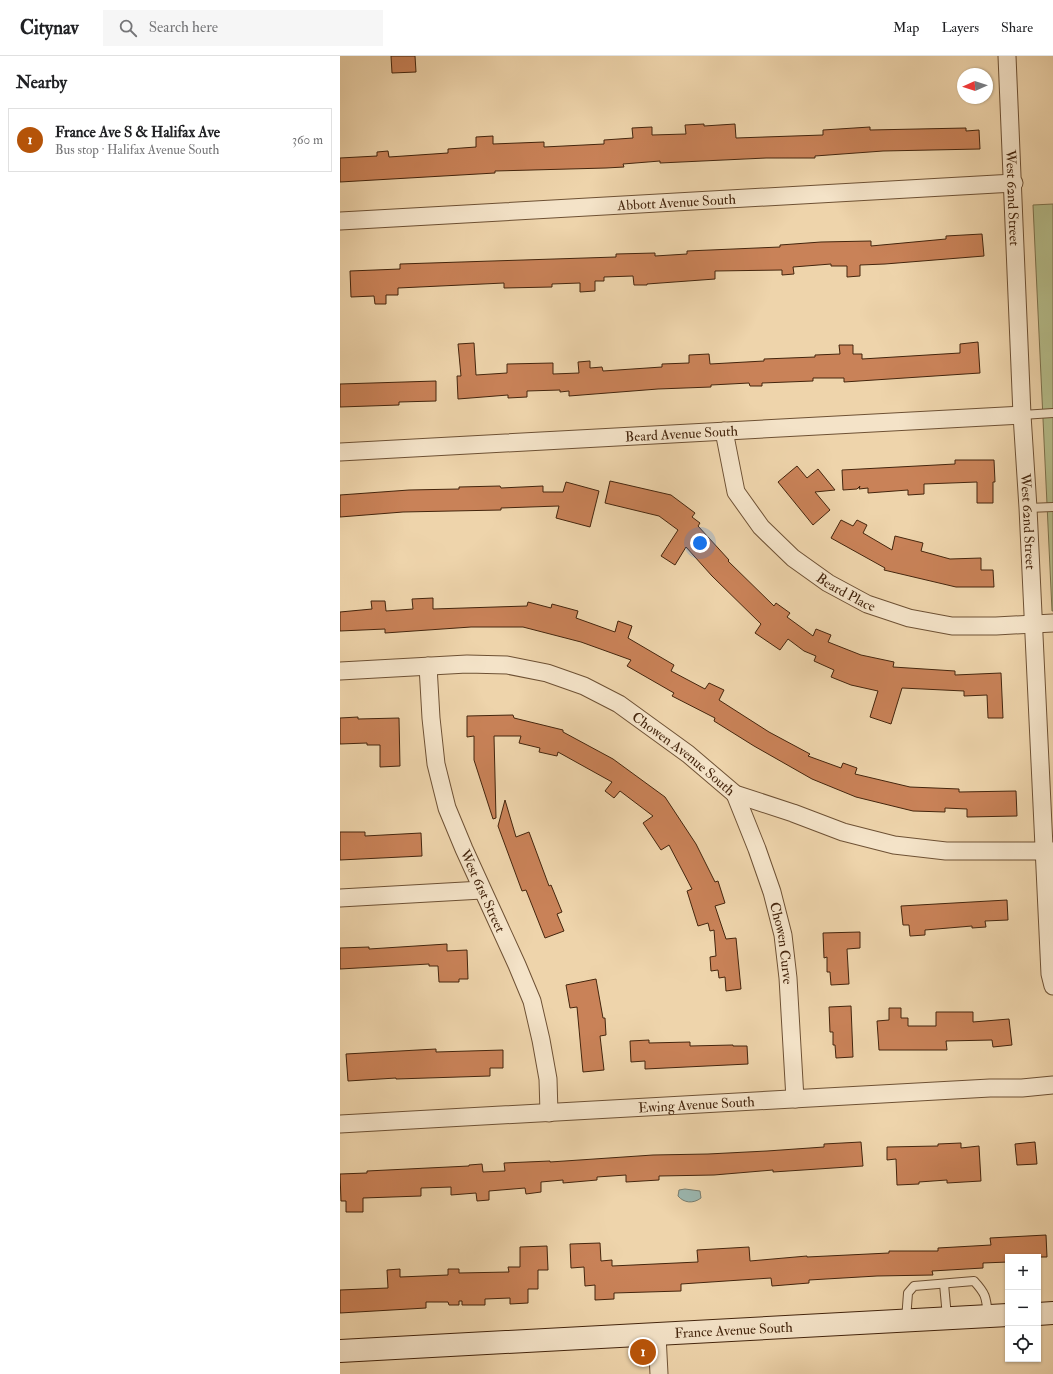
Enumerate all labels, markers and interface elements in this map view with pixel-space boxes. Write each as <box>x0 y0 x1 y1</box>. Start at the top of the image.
search box <box>103 10 383 46</box>
text: Citynav <box>20 16 79 40</box>
icon: search <box>117 17 139 39</box>
text: Search here <box>149 18 218 37</box>
text: Map <box>893 19 919 36</box>
text: Layers <box>941 19 979 36</box>
text: Share <box>1001 19 1033 36</box>
north arrow <box>957 68 993 104</box>
text: Nearby <box>16 72 67 93</box>
text: France Ave S & Halifax Ave <box>55 123 220 142</box>
text: 1 <box>28 132 32 148</box>
text: 360 m <box>292 132 323 148</box>
text: Bus stop · Halifax Avenue South <box>55 142 219 158</box>
street label: West 62nd Street <box>1002 148 1023 247</box>
street label: Abbott Avenue South <box>616 191 737 214</box>
street label: Beard Avenue South <box>625 422 739 446</box>
street label: West 62nd Street <box>1017 472 1039 570</box>
your location <box>690 533 710 553</box>
street label: Beard Place <box>813 569 878 615</box>
street label: Chowen Avenue South <box>629 708 739 800</box>
street label: West 61st Street <box>456 846 509 936</box>
street label: Chowen Curve <box>766 900 796 985</box>
street label: Ewing Avenue South <box>638 1093 756 1116</box>
map controls <box>1005 1254 1041 1362</box>
button: + <box>1005 1254 1041 1290</box>
button: − <box>1005 1290 1041 1326</box>
street label: France Avenue South <box>674 1319 794 1342</box>
button: locate <box>1005 1326 1041 1362</box>
pin: 1 <box>630 1337 656 1367</box>

